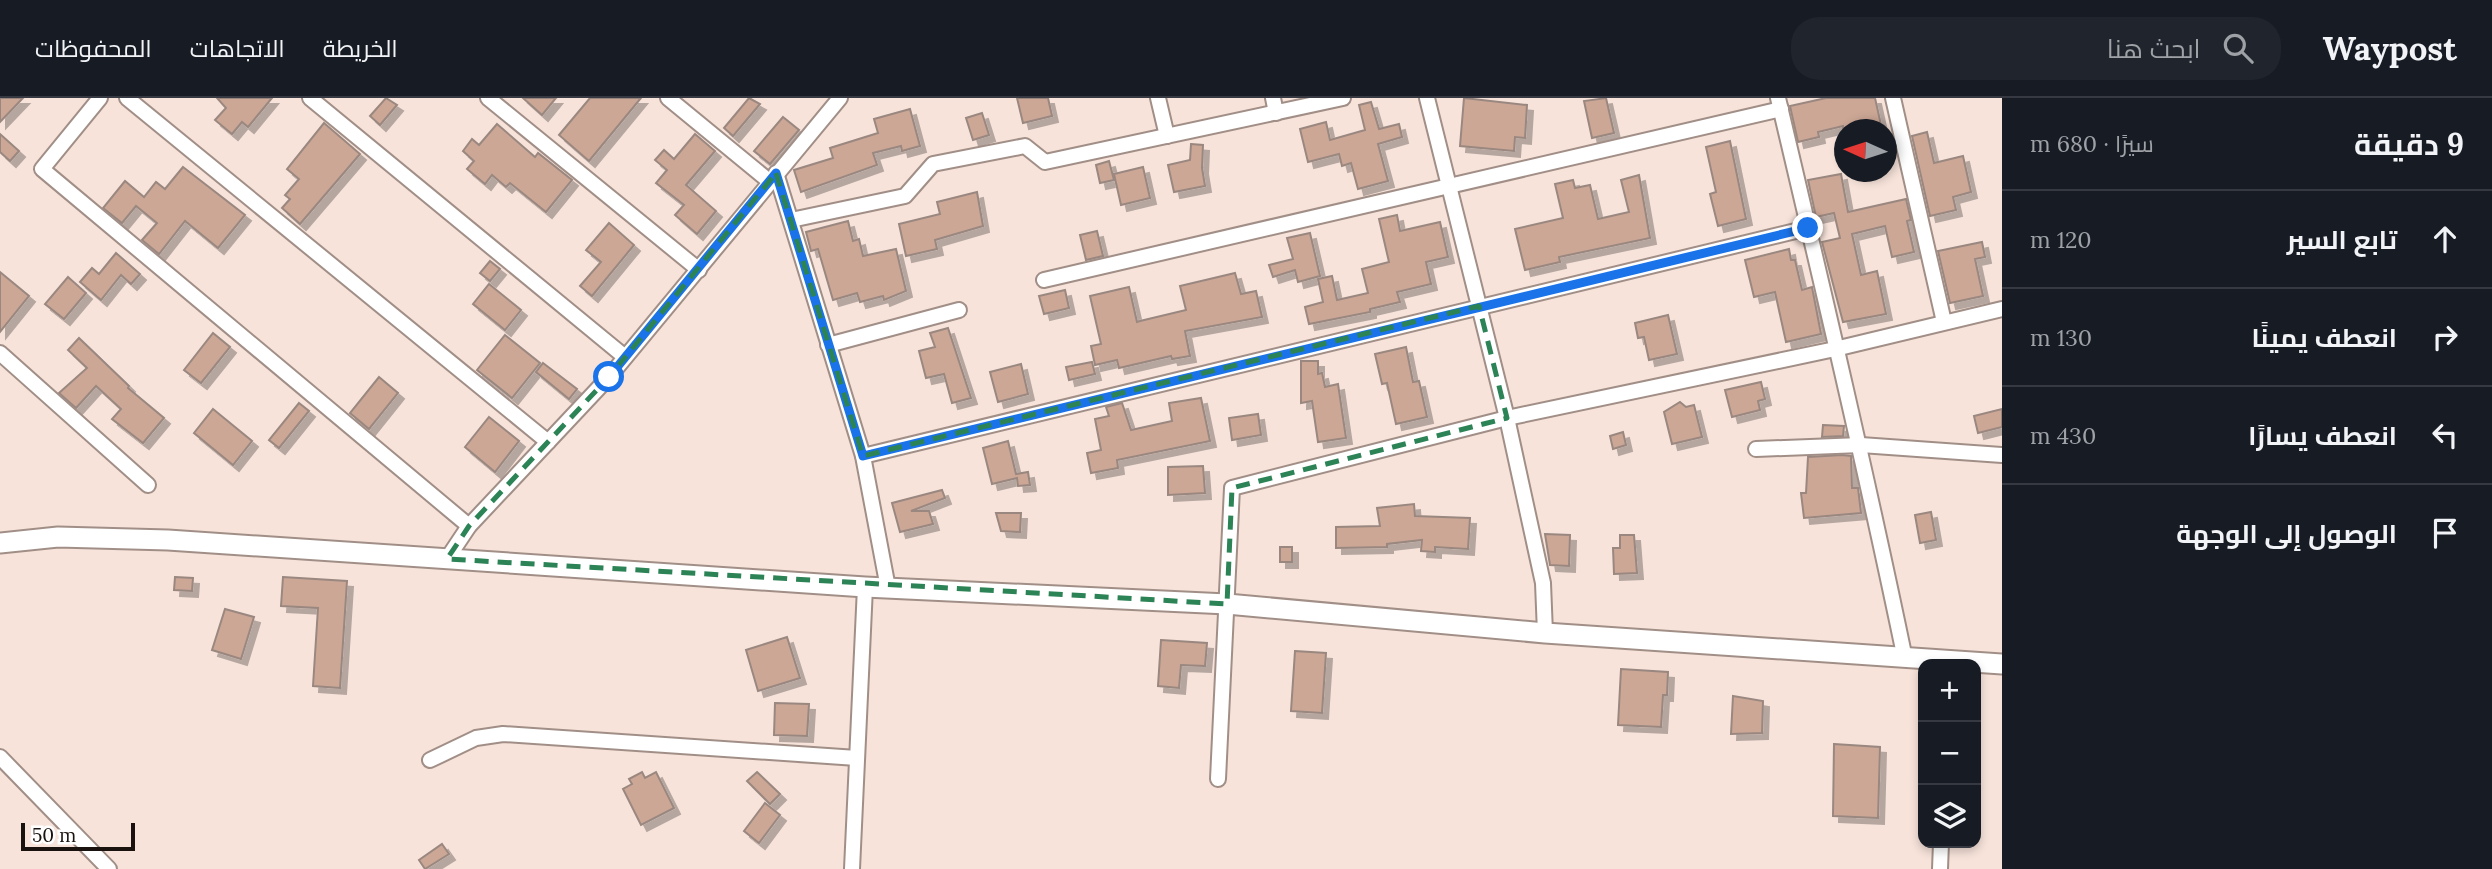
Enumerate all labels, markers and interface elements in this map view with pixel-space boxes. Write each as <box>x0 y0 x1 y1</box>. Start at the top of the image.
search box <box>1791 17 2281 80</box>
text: Waypost <box>2323 27 2457 69</box>
icon: search <box>2219 29 2257 67</box>
text: ابحث هنا <box>2107 32 2201 65</box>
text: المحفوظات <box>35 33 152 64</box>
text: الاتجاهات <box>190 33 285 64</box>
text: الخريطة <box>323 33 398 64</box>
north arrow <box>1834 119 1897 182</box>
text: 9 دقيقة <box>2354 125 2464 163</box>
text: سيرًا · 680 m <box>2030 129 2154 158</box>
route end <box>1792 212 1823 243</box>
icon: ahead <box>2426 220 2464 258</box>
text: تابع السير <box>2287 223 2397 256</box>
text: 120 m <box>2030 225 2092 254</box>
icon: right <box>2426 318 2464 356</box>
text: انعطف يمينًا <box>2252 321 2397 354</box>
text: 130 m <box>2030 323 2092 352</box>
route start <box>593 361 624 392</box>
icon: left <box>2426 416 2464 454</box>
text: انعطف يسارًا <box>2248 419 2397 452</box>
text: 430 m <box>2030 421 2096 450</box>
icon: arrive <box>2426 514 2464 552</box>
text: الوصول إلى الوجهة <box>2176 517 2397 550</box>
map controls <box>1918 659 1981 848</box>
button: + <box>1918 659 1981 722</box>
button: − <box>1918 722 1981 785</box>
button: layers <box>1918 785 1981 848</box>
scale bar <box>21 820 135 852</box>
text: 50 m <box>32 823 76 847</box>

